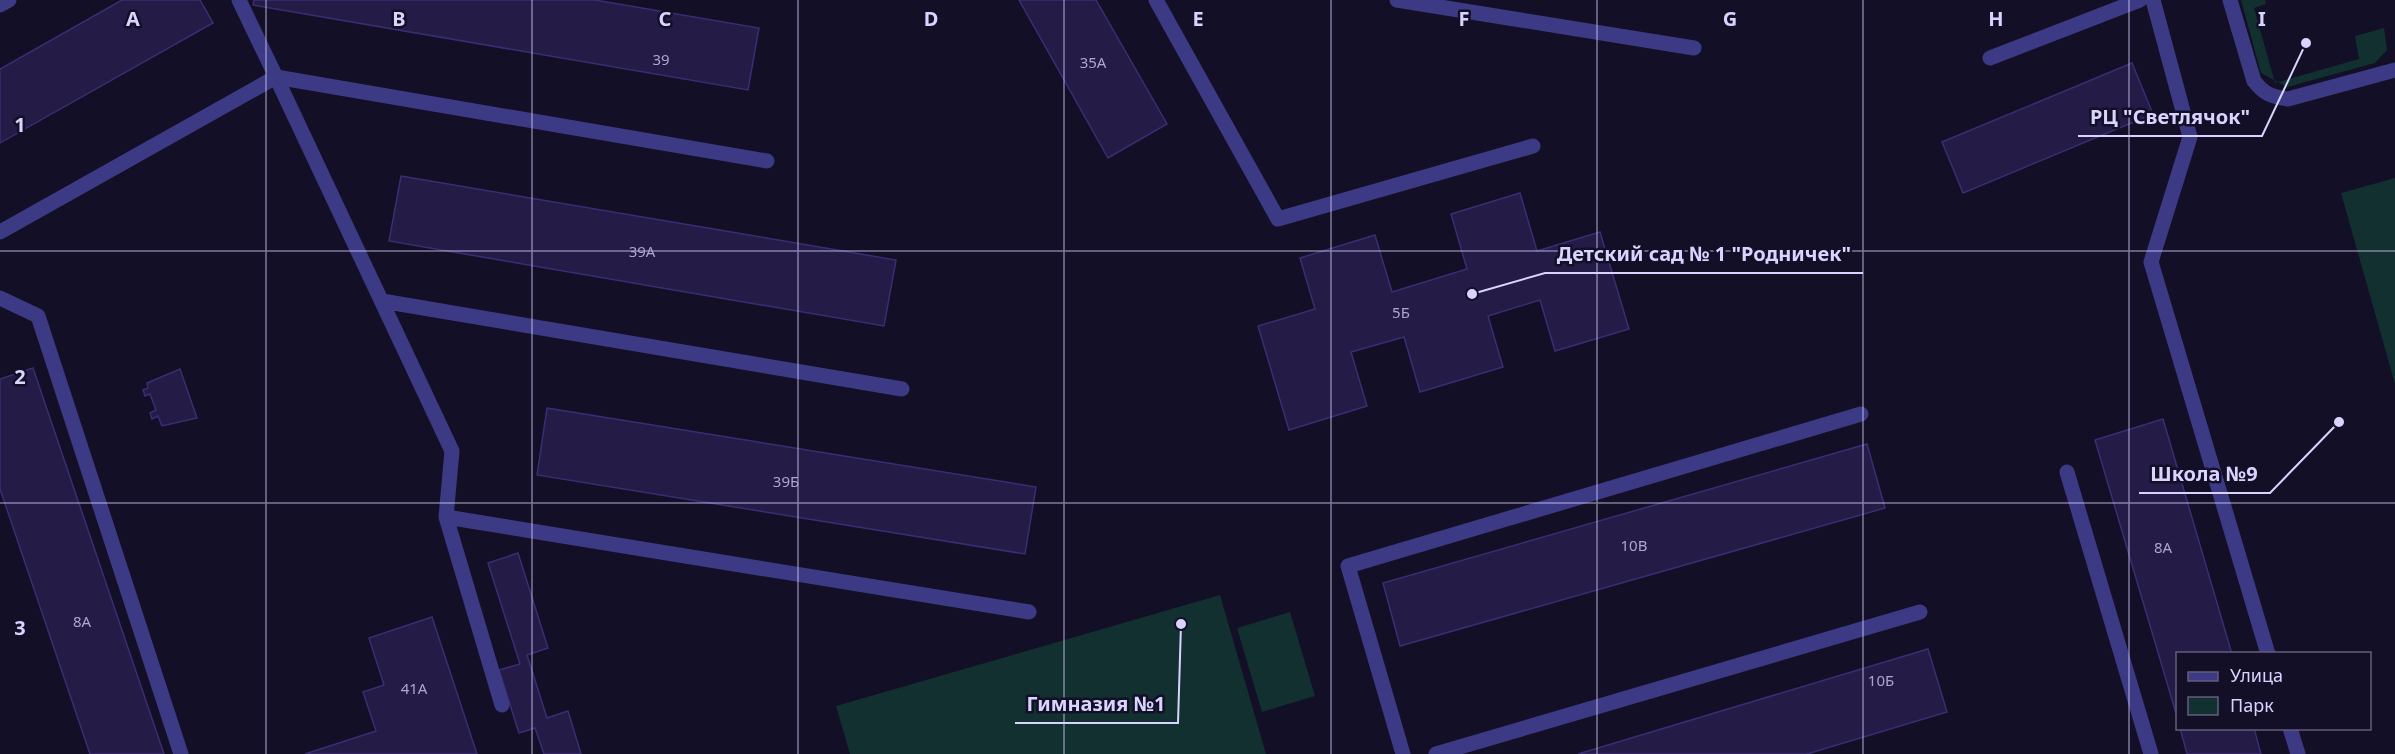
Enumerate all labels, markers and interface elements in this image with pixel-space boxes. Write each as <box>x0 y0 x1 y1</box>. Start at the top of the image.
text: A <box>126 5 140 32</box>
text: B <box>392 5 406 32</box>
text: C <box>659 5 672 32</box>
text: D <box>924 5 938 32</box>
text: E <box>1192 5 1204 32</box>
text: F <box>1459 5 1469 32</box>
text: G <box>1723 5 1737 32</box>
text: H <box>1988 5 2004 32</box>
text: I <box>2258 5 2266 32</box>
house number: 39 <box>652 49 670 69</box>
house number: 35А <box>1080 52 1107 72</box>
callout: РЦ "Светлячок" <box>2078 98 2262 136</box>
text: РЦ "Светлячок" <box>2090 103 2250 130</box>
text: 1 <box>14 111 26 138</box>
callout: Детский сад № 1 "Родничек" <box>1545 235 1863 273</box>
text: Детский сад № 1 "Родничек" <box>1557 240 1851 267</box>
house number: 39А <box>629 241 656 261</box>
house number: 5Б <box>1392 302 1410 322</box>
text: 2 <box>14 363 26 390</box>
callout: Школа №9 <box>2139 455 2270 493</box>
text: Школа №9 <box>2150 460 2258 487</box>
house number: 39Б <box>773 471 799 491</box>
house number: 10В <box>1621 535 1647 555</box>
house number: 8А <box>2154 537 2173 557</box>
house number: 8А <box>73 611 92 631</box>
text: 3 <box>14 614 26 641</box>
legend <box>2176 652 2371 730</box>
text: Улица <box>2230 663 2283 687</box>
house number: 10Б <box>1868 670 1894 690</box>
house number: 41А <box>401 678 428 698</box>
callout: Гимназия №1 <box>1015 685 1178 723</box>
text: Гимназия №1 <box>1027 690 1166 717</box>
text: Парк <box>2230 693 2274 717</box>

